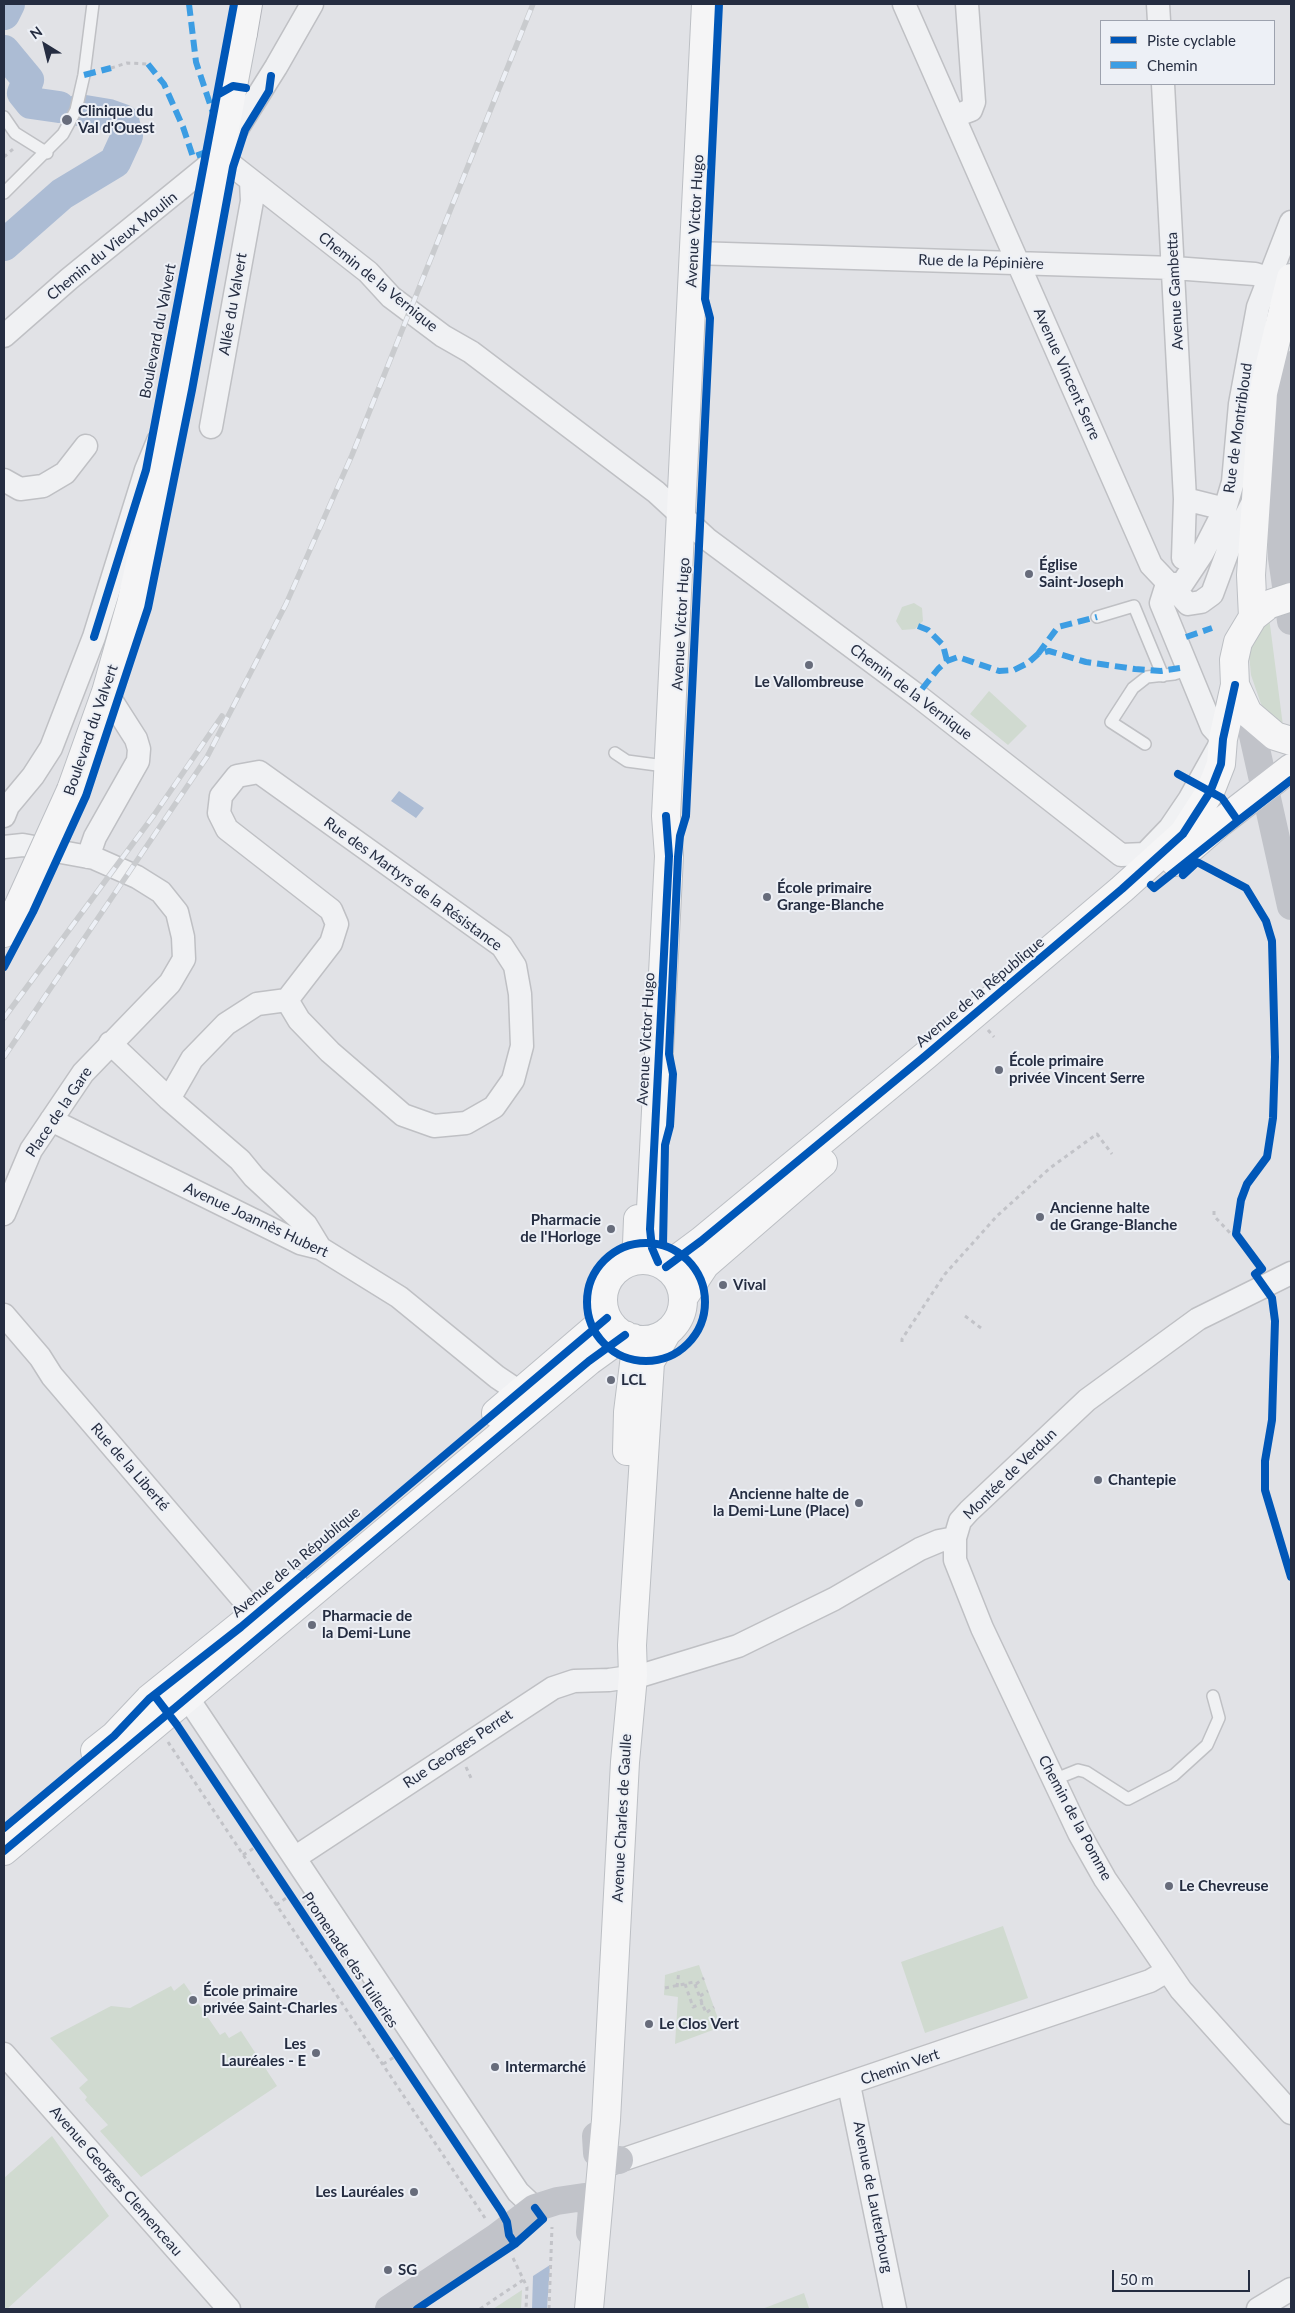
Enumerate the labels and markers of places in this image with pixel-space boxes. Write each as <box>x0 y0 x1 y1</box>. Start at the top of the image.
place label: Clinique du Val d'Ouest <box>78 102 155 137</box>
marker: Clinique du Val d'Ouest <box>60 113 74 127</box>
place label: Église Saint-Joseph <box>1039 556 1124 591</box>
marker: Église Saint-Joseph <box>1023 568 1035 580</box>
marker: Le Vallombreuse <box>803 659 815 671</box>
place label: Le Vallombreuse <box>754 673 864 691</box>
place label: École primaire Grange-Blanche <box>777 879 884 914</box>
marker: École primaire Grange-Blanche <box>761 891 773 903</box>
place label: École primaire privée Vincent Serre <box>1009 1052 1145 1087</box>
marker: École primaire privée Vincent Serre <box>993 1064 1005 1076</box>
place label: Ancienne halte de Grange-Blanche <box>1050 1199 1177 1234</box>
place label: Pharmacie de l'Horloge <box>520 1211 601 1246</box>
marker: Ancienne halte de Grange-Blanche <box>1034 1211 1046 1223</box>
marker: Pharmacie de l'Horloge <box>605 1223 617 1235</box>
place label: Vival <box>733 1276 766 1294</box>
marker: Vival <box>717 1279 729 1291</box>
place label: LCL <box>621 1371 646 1389</box>
marker: LCL <box>605 1374 617 1386</box>
place label: Chantepie <box>1108 1471 1176 1489</box>
marker: Chantepie <box>1092 1474 1104 1486</box>
place label: Ancienne halte de la Demi-Lune (Place) <box>713 1485 849 1520</box>
marker: Ancienne halte de la Demi-Lune (Place) <box>853 1497 865 1509</box>
place label: Pharmacie de la Demi-Lune <box>322 1607 412 1642</box>
marker: Pharmacie de la Demi-Lune <box>306 1619 318 1631</box>
place label: Le Chevreuse <box>1179 1877 1269 1895</box>
marker: Le Chevreuse <box>1163 1880 1175 1892</box>
place label: École primaire privée Saint-Charles <box>203 1982 337 2017</box>
marker: École primaire privée Saint-Charles <box>187 1994 199 2006</box>
place label: Le Clos Vert <box>659 2015 739 2033</box>
marker: Le Clos Vert <box>643 2018 655 2030</box>
place label: Les Lauréales - E <box>221 2035 306 2070</box>
marker: Les Lauréales - E <box>310 2047 322 2059</box>
place label: Intermarché <box>505 2058 586 2076</box>
marker: Intermarché <box>489 2061 501 2073</box>
place label: Les Lauréales <box>315 2183 404 2201</box>
marker: Les Lauréales <box>408 2186 420 2198</box>
place label: SG <box>398 2261 417 2279</box>
marker: SG <box>382 2264 394 2276</box>

